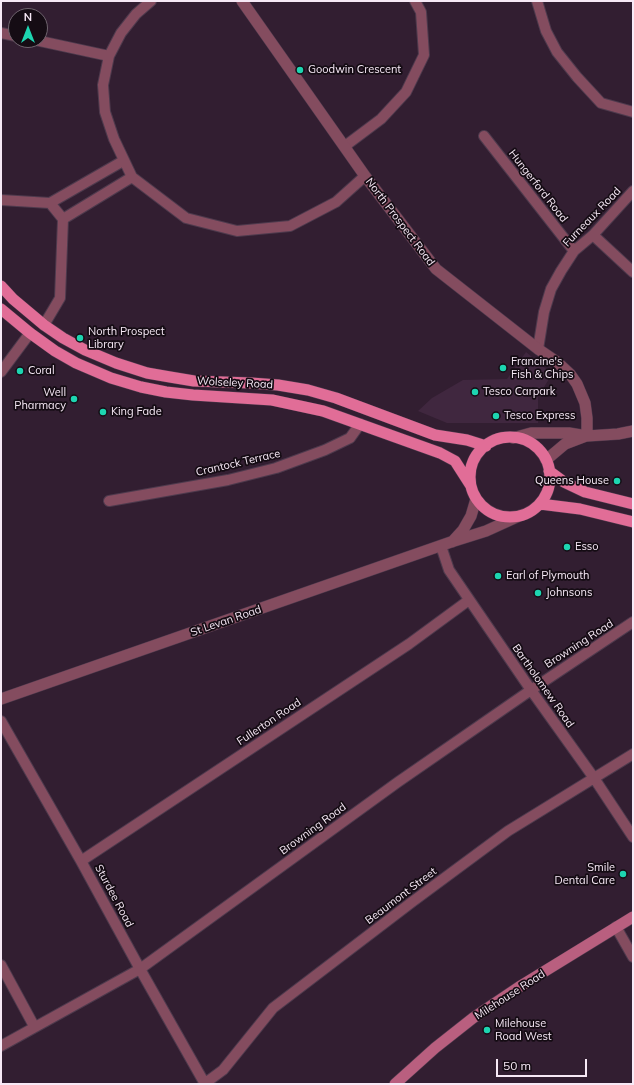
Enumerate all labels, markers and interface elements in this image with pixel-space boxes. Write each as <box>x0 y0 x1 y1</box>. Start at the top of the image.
north arrow <box>8 8 48 48</box>
text: N <box>24 10 32 24</box>
place label: Goodwin Crescent <box>308 63 401 77</box>
marker: Goodwin Crescent <box>295 65 305 75</box>
street label: Hungerford Road <box>506 147 570 225</box>
street label: North Prospect Road <box>363 176 437 268</box>
street label: Furneaux Road <box>560 185 624 249</box>
place label: North Prospect Library <box>88 325 165 351</box>
marker: North Prospect Library <box>75 333 85 343</box>
place label: Francine's Fish & Chips <box>511 355 573 381</box>
marker: Francine's Fish & Chips <box>498 363 508 373</box>
place label: Coral <box>28 364 55 378</box>
marker: Coral <box>15 366 25 376</box>
street label: Wolseley Road <box>197 374 273 392</box>
place label: Tesco Carpark <box>483 385 556 399</box>
place label: Well Pharmacy <box>14 386 66 412</box>
marker: Tesco Carpark <box>470 387 480 397</box>
marker: Well Pharmacy <box>69 394 79 404</box>
place label: King Fade <box>111 405 162 419</box>
marker: King Fade <box>98 407 108 417</box>
place label: Tesco Express <box>504 409 576 423</box>
marker: Tesco Express <box>491 411 501 421</box>
street label: Crantock Terrace <box>195 447 281 479</box>
place label: Queens House <box>535 474 609 488</box>
marker: Queens House <box>612 476 622 486</box>
place label: Esso <box>575 540 599 554</box>
marker: Esso <box>562 542 572 552</box>
place label: Earl of Plymouth <box>506 569 589 583</box>
marker: Earl of Plymouth <box>493 571 503 581</box>
place label: Johnsons <box>546 586 592 600</box>
marker: Johnsons <box>533 588 543 598</box>
street label: St Levan Road <box>189 603 263 639</box>
street label: Browning Road <box>542 617 616 671</box>
street label: Bartholomew Road <box>509 642 577 730</box>
street label: Fullerton Road <box>235 696 303 748</box>
street label: Browning Road <box>277 800 349 858</box>
place label: Smile Dental Care <box>555 861 615 887</box>
street label: Sturdee Road <box>92 862 136 930</box>
street label: Beaumont Street <box>363 865 439 927</box>
marker: Smile Dental Care <box>618 869 628 879</box>
street label: Milehouse Road <box>472 967 548 1023</box>
place label: Milehouse Road West <box>495 1017 552 1043</box>
marker: Milehouse Road West <box>482 1025 492 1035</box>
scale bar <box>498 1051 589 1077</box>
text: 50 m <box>503 1058 531 1073</box>

